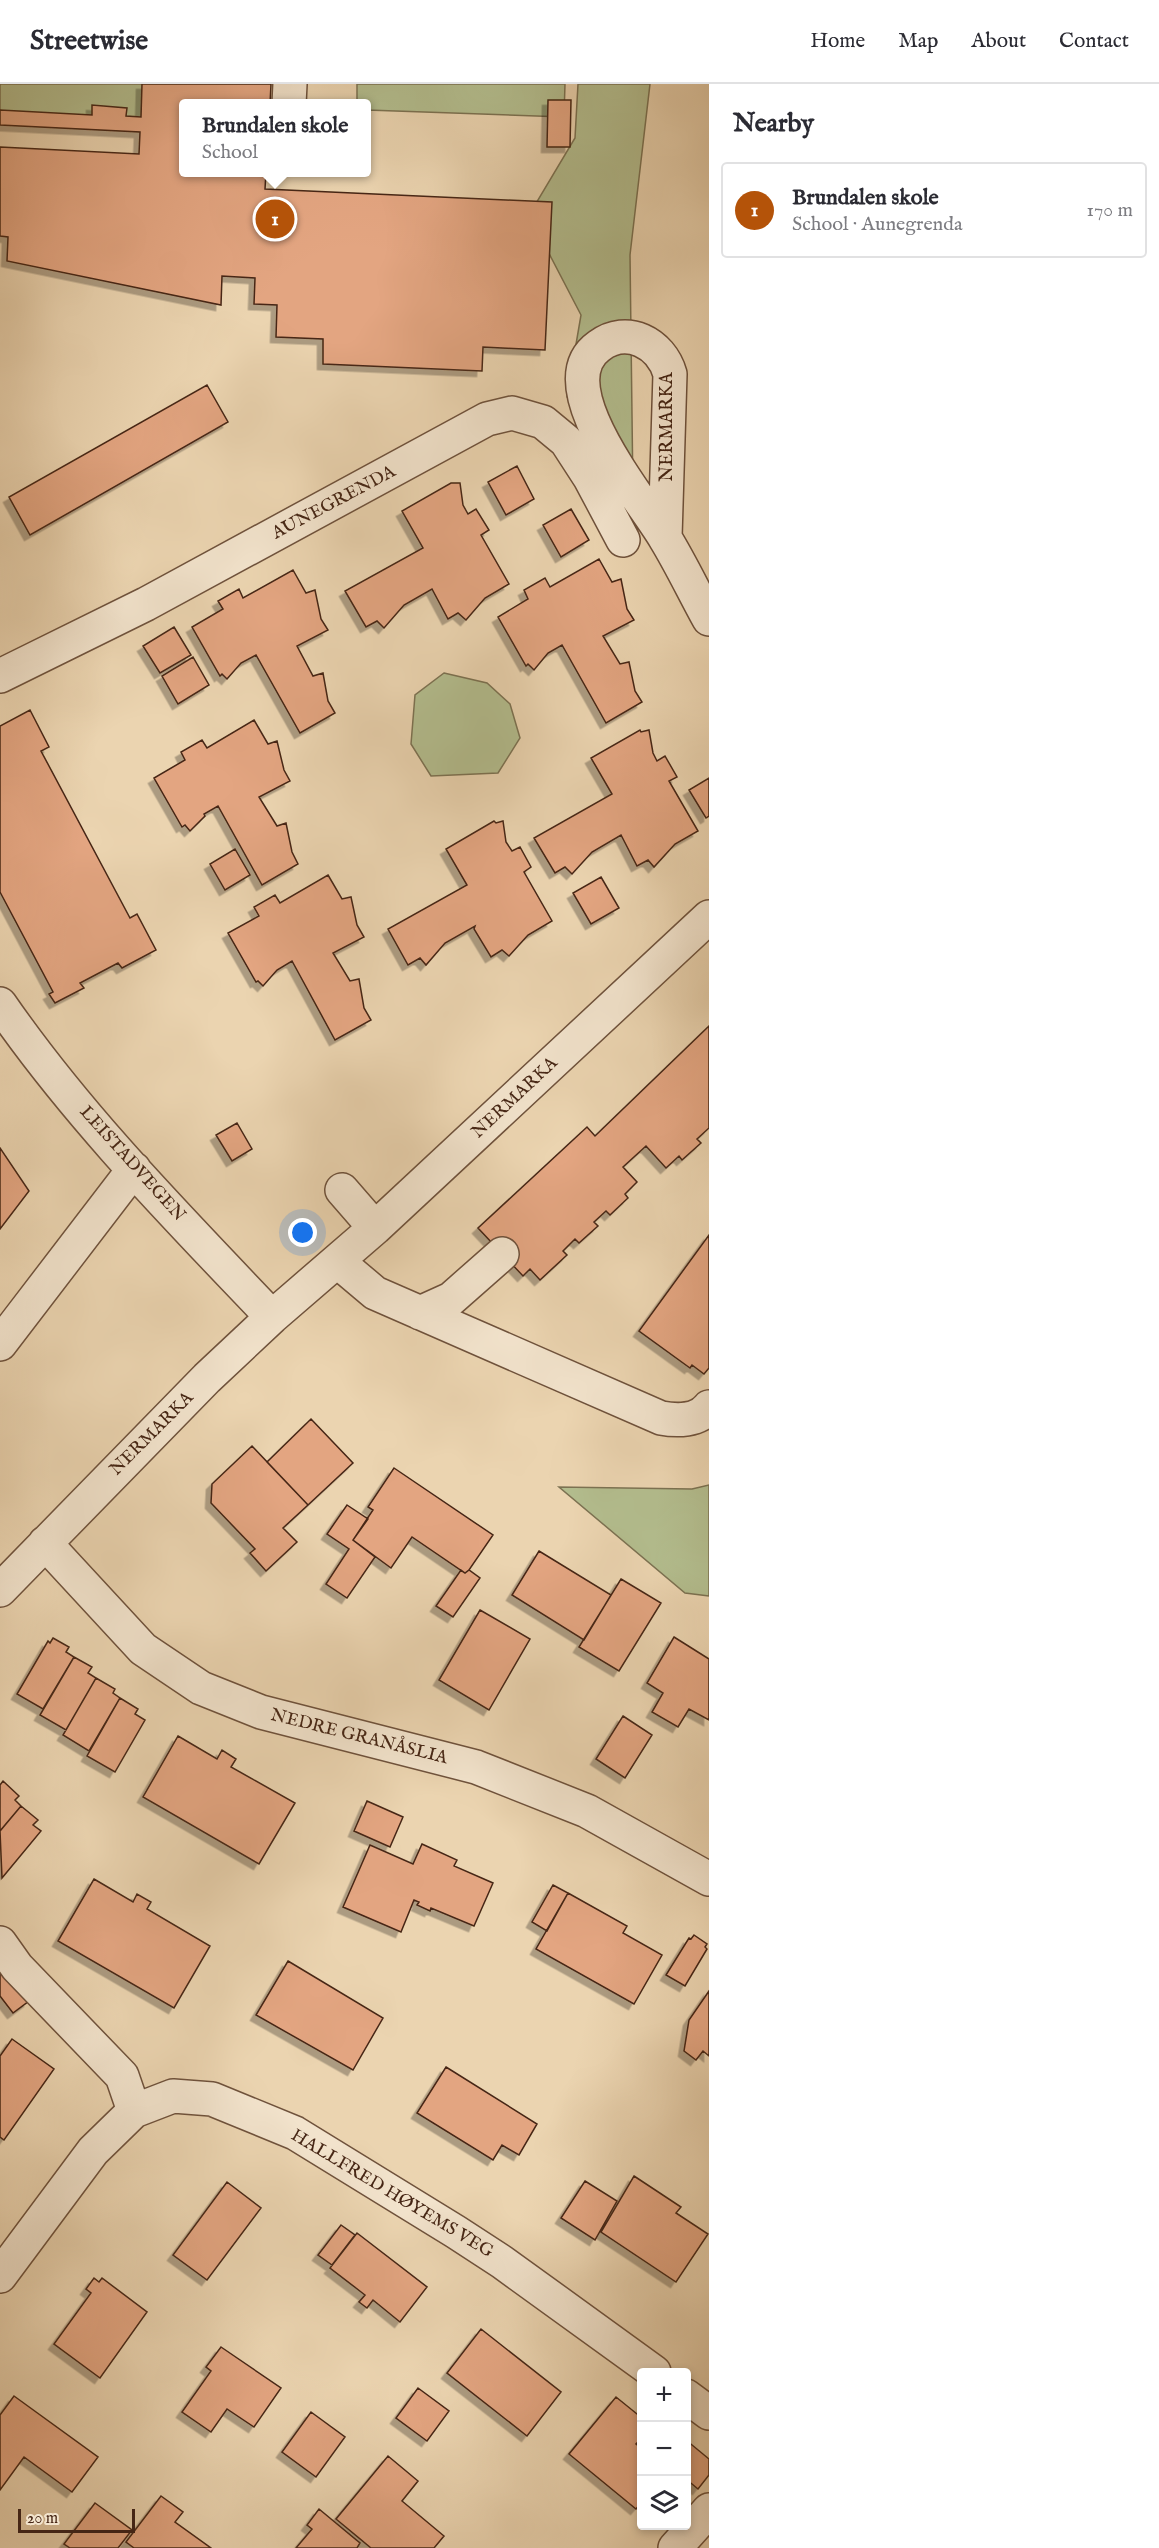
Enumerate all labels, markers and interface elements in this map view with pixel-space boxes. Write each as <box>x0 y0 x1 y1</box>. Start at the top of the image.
text: Streetwise <box>30 24 148 59</box>
text: Home <box>810 28 865 55</box>
text: Map <box>898 28 938 55</box>
text: About <box>971 28 1026 55</box>
text: Contact <box>1059 28 1129 55</box>
popup <box>179 99 371 177</box>
text: Nearby <box>733 107 814 140</box>
text: Brundalen skole <box>202 112 348 140</box>
text: School <box>202 140 258 165</box>
text: Brundalen skole <box>792 184 939 212</box>
pin: 1 <box>256 196 294 242</box>
text: 1 <box>751 198 758 223</box>
text: 170 m <box>1087 198 1133 223</box>
text: School · Aunegrenda <box>792 212 963 237</box>
street label: NERMARKA <box>656 371 679 482</box>
street label: AUNEGRENDA <box>267 460 401 546</box>
street label: NERMARKA <box>467 1052 564 1144</box>
street label: LEISTADVEGEN <box>74 1101 190 1227</box>
your location <box>288 1218 317 1247</box>
street label: NERMARKA <box>105 1387 199 1481</box>
street label: NEDRE GRANÅSLIA <box>268 1702 451 1770</box>
street label: HALLFRED HØYEMS VEG <box>286 2124 498 2264</box>
map controls <box>637 2368 691 2530</box>
button: + <box>637 2368 691 2422</box>
button: − <box>637 2422 691 2476</box>
button: layers <box>637 2476 691 2530</box>
scale bar <box>18 2506 135 2534</box>
text: 20 m <box>27 2509 58 2529</box>

